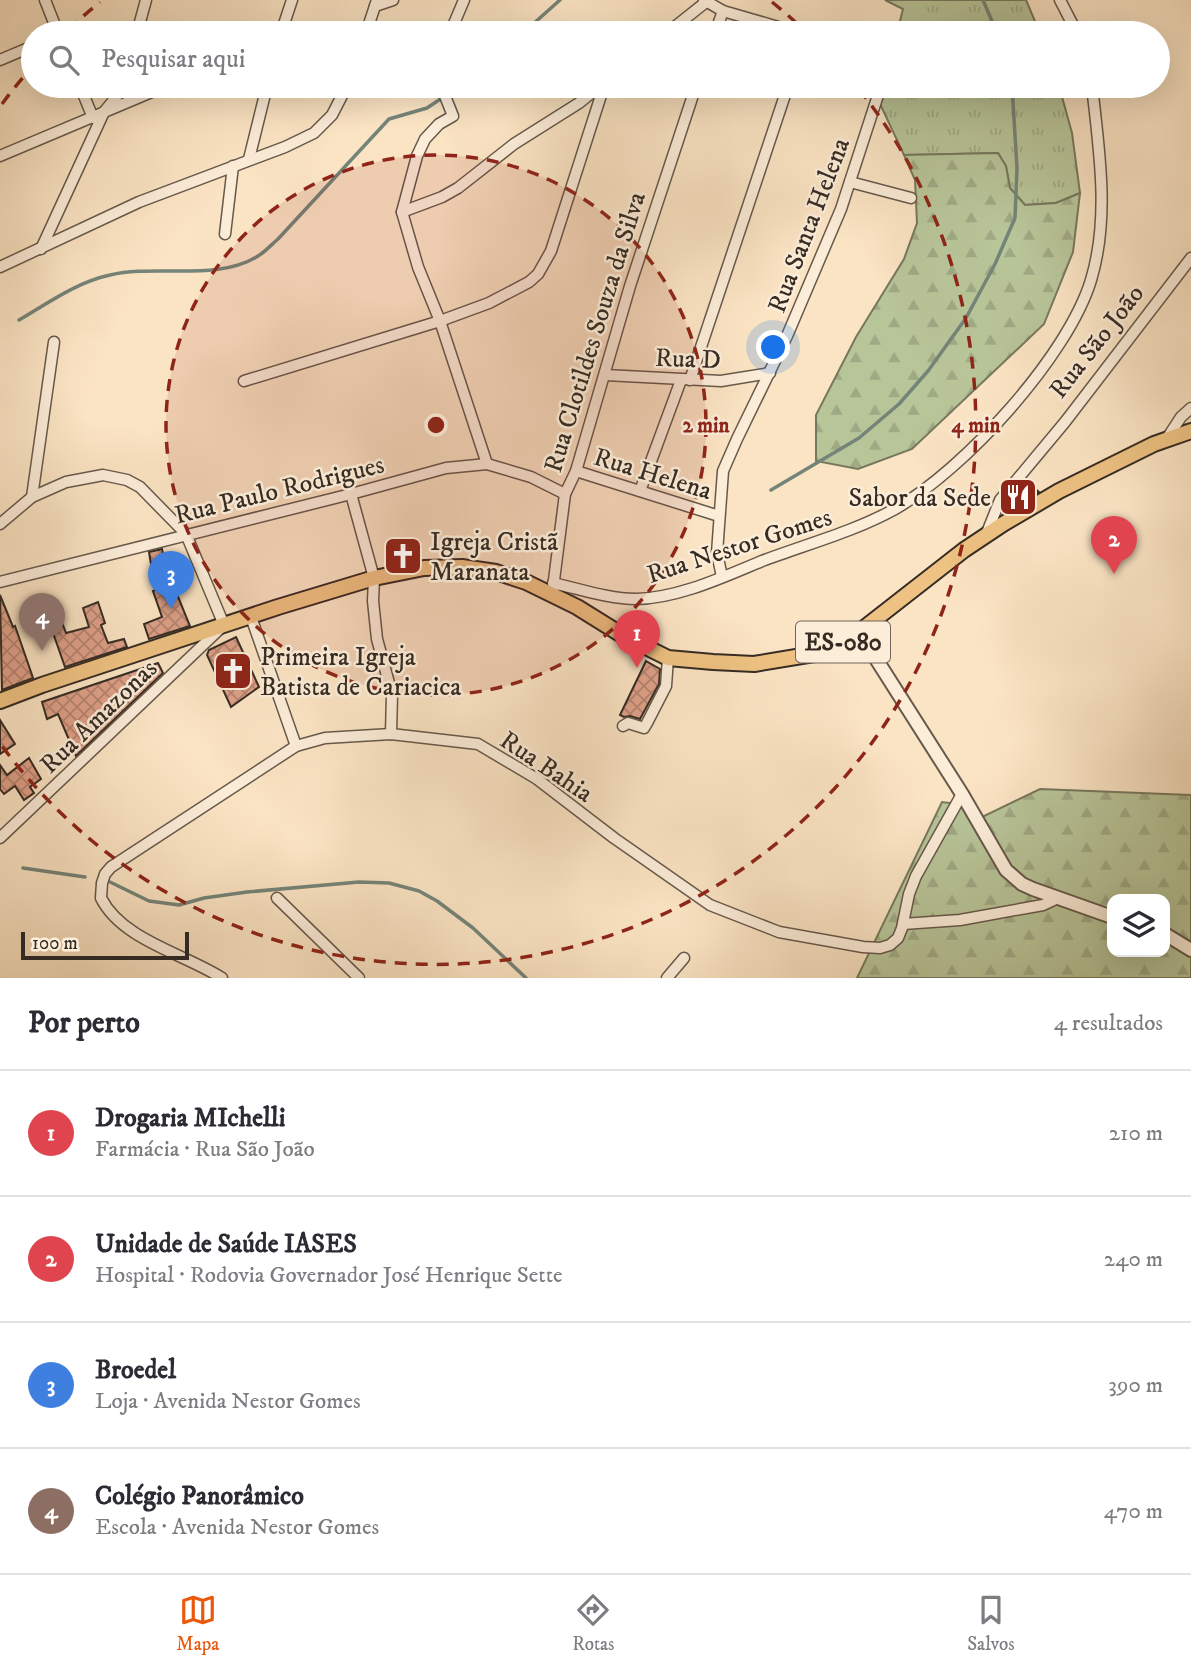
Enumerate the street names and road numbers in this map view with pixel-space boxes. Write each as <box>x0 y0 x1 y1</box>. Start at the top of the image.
street label: Rua Santa Helena <box>761 133 858 318</box>
street label: Rua Clotildes Souza da Silva <box>537 188 654 477</box>
street label: Rua São João <box>1042 278 1152 405</box>
street label: Rua D <box>654 342 721 377</box>
street label: Rua Helena <box>589 441 716 508</box>
street label: Rua Paulo Rodrigues <box>171 448 388 532</box>
street label: Rua Nestor Gomes <box>643 501 836 592</box>
road number: ES-080 <box>796 622 890 662</box>
street label: Rua Amazonas <box>33 653 165 781</box>
street label: Rua Bahia <box>493 724 599 810</box>

